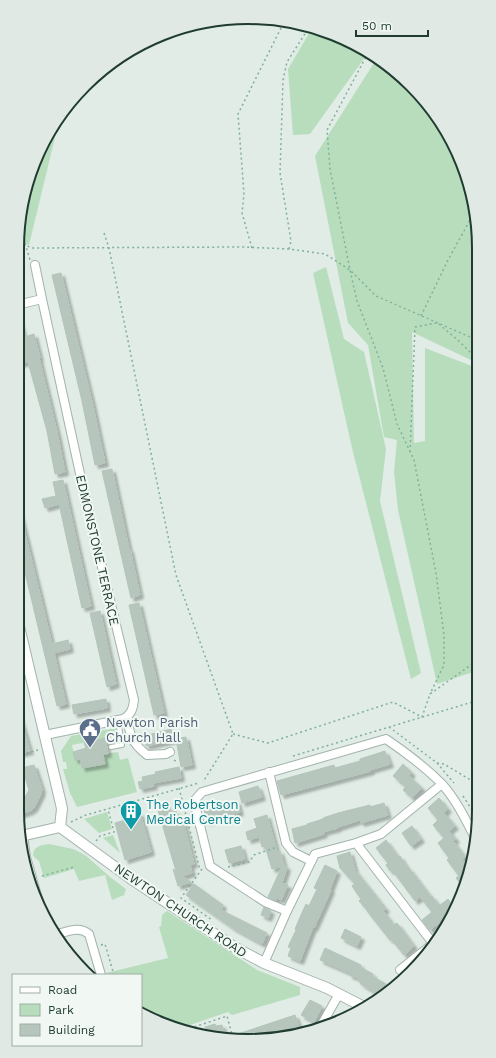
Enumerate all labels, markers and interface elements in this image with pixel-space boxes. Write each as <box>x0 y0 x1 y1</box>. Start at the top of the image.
scale bar <box>356 12 428 38</box>
text: 50 m <box>362 19 392 33</box>
street label: EDMONSTONE TERRACE <box>73 473 122 627</box>
place label: Newton Parish Church Hall <box>106 715 198 745</box>
public building icon: Newton Parish Church Hall <box>77 716 103 749</box>
place label: The Robertson Medical Centre <box>146 797 241 827</box>
building icon: The Robertson Medical Centre <box>118 798 144 831</box>
street label: NEWTON CHURCH ROAD <box>112 860 250 960</box>
legend <box>12 974 142 1046</box>
text: Road <box>48 983 77 997</box>
text: Park <box>48 1003 74 1017</box>
text: Building <box>48 1023 95 1037</box>

